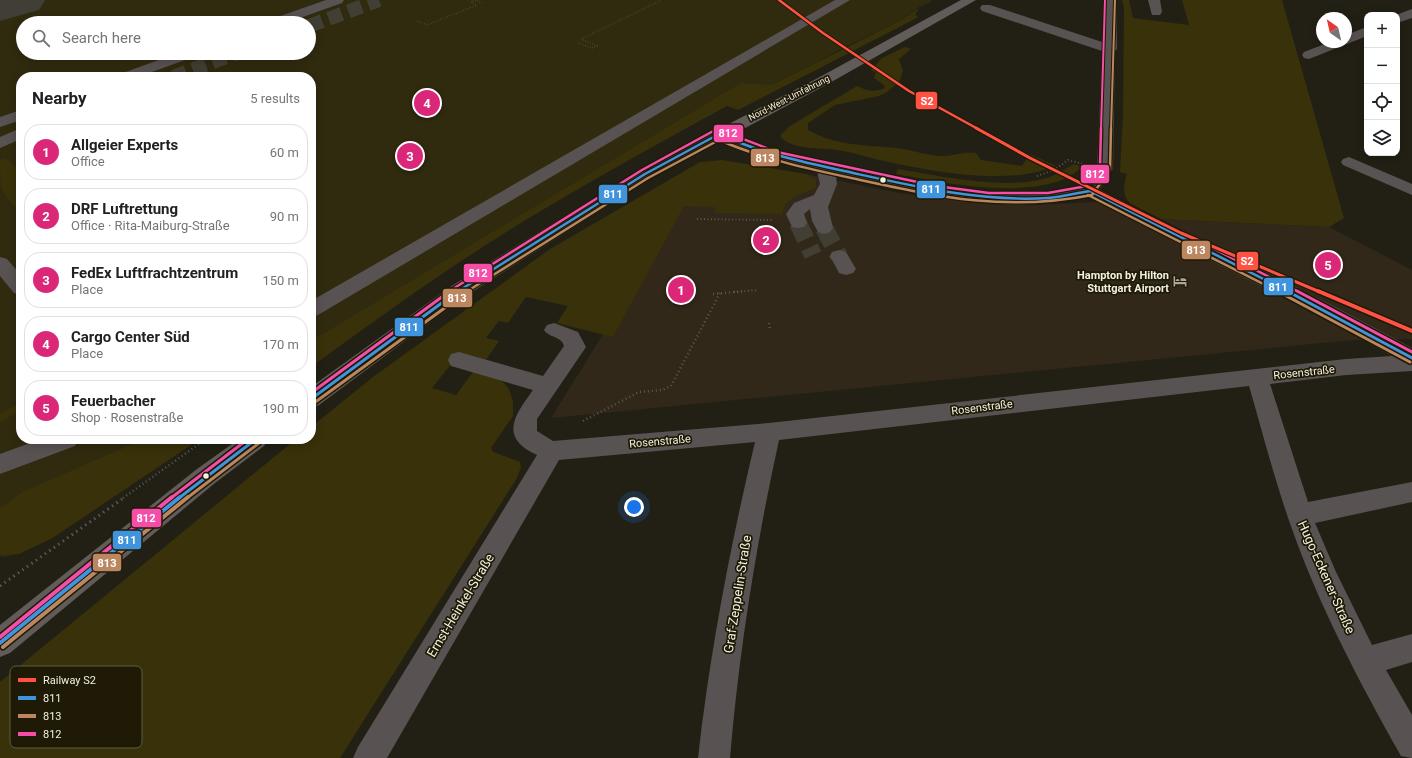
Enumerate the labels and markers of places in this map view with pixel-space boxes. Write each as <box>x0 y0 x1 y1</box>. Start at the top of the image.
pin: 4 <box>414 88 440 118</box>
pin: 3 <box>397 141 423 171</box>
unlabelled marker <box>878 175 888 185</box>
pin: 2 <box>753 225 779 255</box>
pin: 5 <box>1315 250 1341 280</box>
place label: Hampton by Hilton Stuttgart Airport <box>1077 269 1169 295</box>
hotel icon: Hampton by Hilton Stuttgart Airport <box>1172 273 1188 289</box>
pin: 1 <box>668 275 694 305</box>
unlabelled marker <box>201 471 211 481</box>

